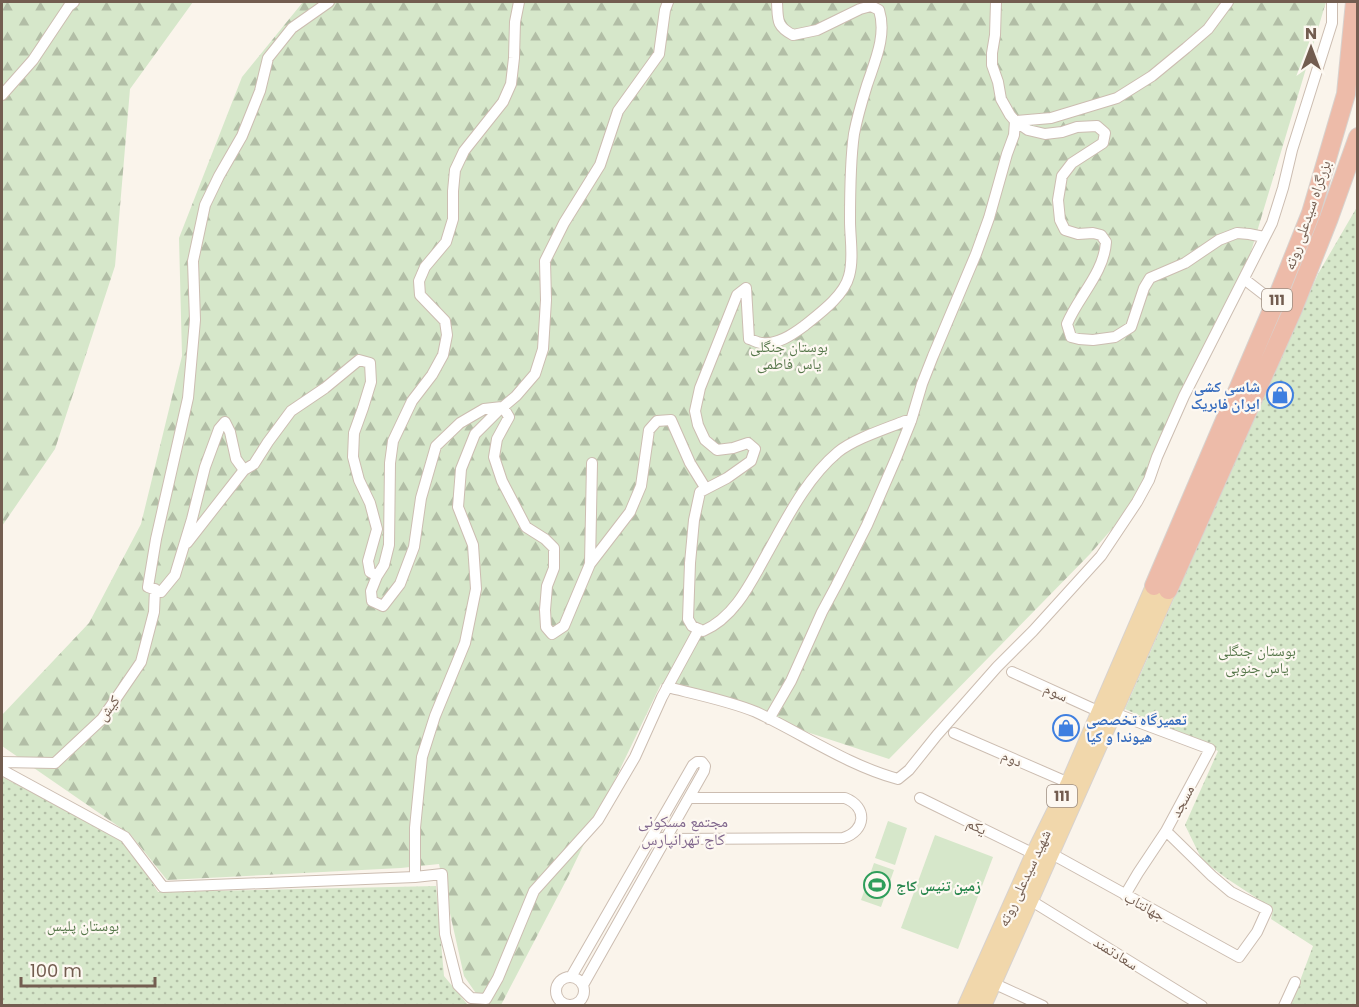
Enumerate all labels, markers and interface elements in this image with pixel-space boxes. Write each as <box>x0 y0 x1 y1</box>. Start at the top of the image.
north arrow <box>1281 18 1341 78</box>
text: N <box>1305 22 1317 45</box>
street label: بزرگراه سیدعلی روته <box>1278 157 1336 273</box>
road number: 111 <box>1262 289 1292 311</box>
park label: بوستان جنگلی یاس فاطمی <box>750 336 828 374</box>
place label: شاسی کشی ایران فابریک <box>1191 376 1260 414</box>
shop icon: شاسی کشی ایران فابریک <box>1265 380 1295 410</box>
park label: بوستان جنگلی یاس جنوبی <box>1218 640 1296 678</box>
street label: سوم <box>1041 677 1071 707</box>
street label: کیش <box>92 691 124 725</box>
place label: تعمیرگاه تخصصی هیوندا و کیا <box>1086 709 1187 747</box>
shop icon: تعمیرگاه تخصصی هیوندا و کیا <box>1051 713 1081 743</box>
street label: دوم <box>998 744 1026 772</box>
street label: مسجد <box>1165 781 1199 821</box>
road number: 111 <box>1047 785 1077 807</box>
district label: مجتمع مسکونی کاج تهرانپارس <box>638 810 728 851</box>
street label: یکم <box>963 812 991 840</box>
street label: شهید سیدعلی روته <box>992 826 1056 930</box>
sports icon: زمین تنیس کاج <box>862 870 892 900</box>
place label: زمین تنیس کاج <box>896 875 981 896</box>
street label: جهانتاب <box>1121 886 1170 926</box>
park label: بوستان پلیس <box>47 915 119 936</box>
street label: سعادتمند <box>1090 931 1142 975</box>
scale bar <box>21 950 154 988</box>
text: 100 m <box>30 958 82 983</box>

